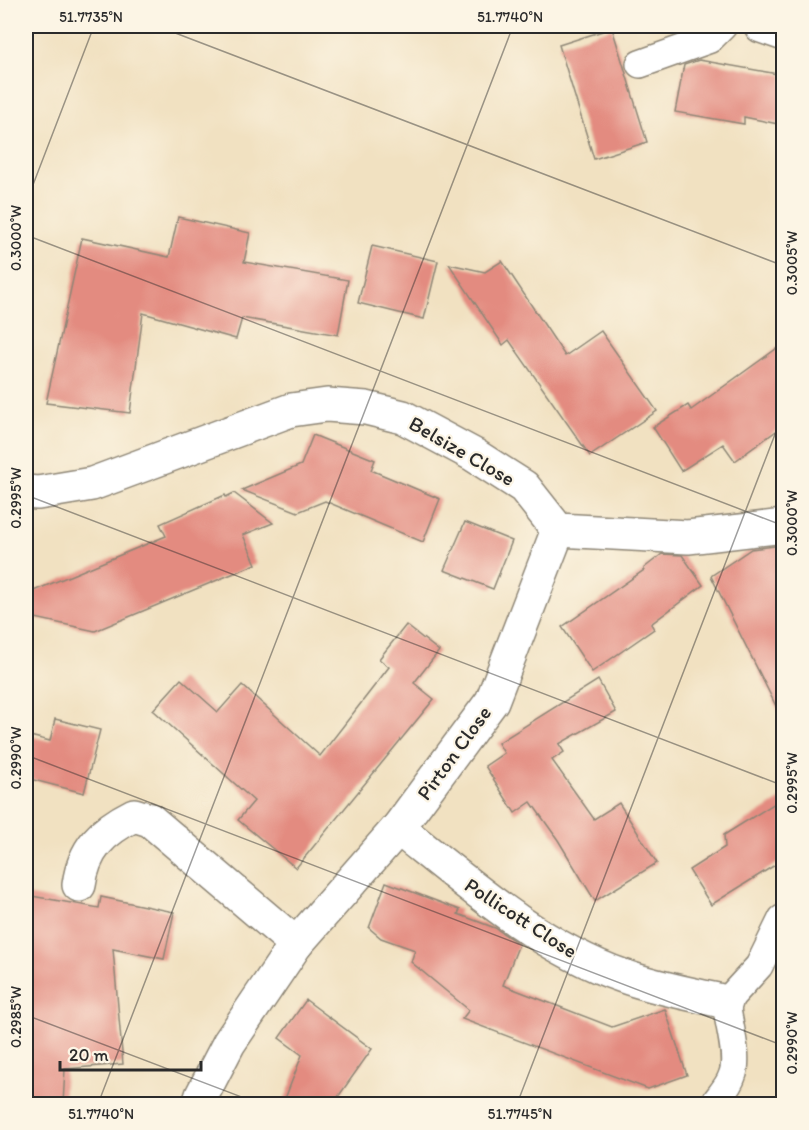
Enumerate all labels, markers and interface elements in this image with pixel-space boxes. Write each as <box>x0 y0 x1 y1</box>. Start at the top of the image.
text: 51.7735°N <box>59 8 123 26</box>
text: 51.7740°N <box>477 8 543 26</box>
text: 0.3000°W <box>7 205 25 271</box>
text: 0.3005°W <box>783 230 801 295</box>
street label: Belsize Close <box>405 410 520 491</box>
text: 0.2995°W <box>7 467 25 529</box>
text: 0.3000°W <box>783 490 801 556</box>
street label: Pirton Close <box>411 701 496 805</box>
text: 0.2990°W <box>7 726 25 790</box>
text: 0.2995°W <box>783 752 801 814</box>
street label: Pollicott Close <box>460 872 582 963</box>
text: 0.2985°W <box>7 986 25 1048</box>
text: 0.2990°W <box>783 1011 801 1075</box>
scale bar <box>60 1034 201 1072</box>
text: 20 m <box>69 1044 109 1066</box>
text: 51.7740°N <box>68 1105 134 1123</box>
text: 51.7745°N <box>488 1105 552 1123</box>

